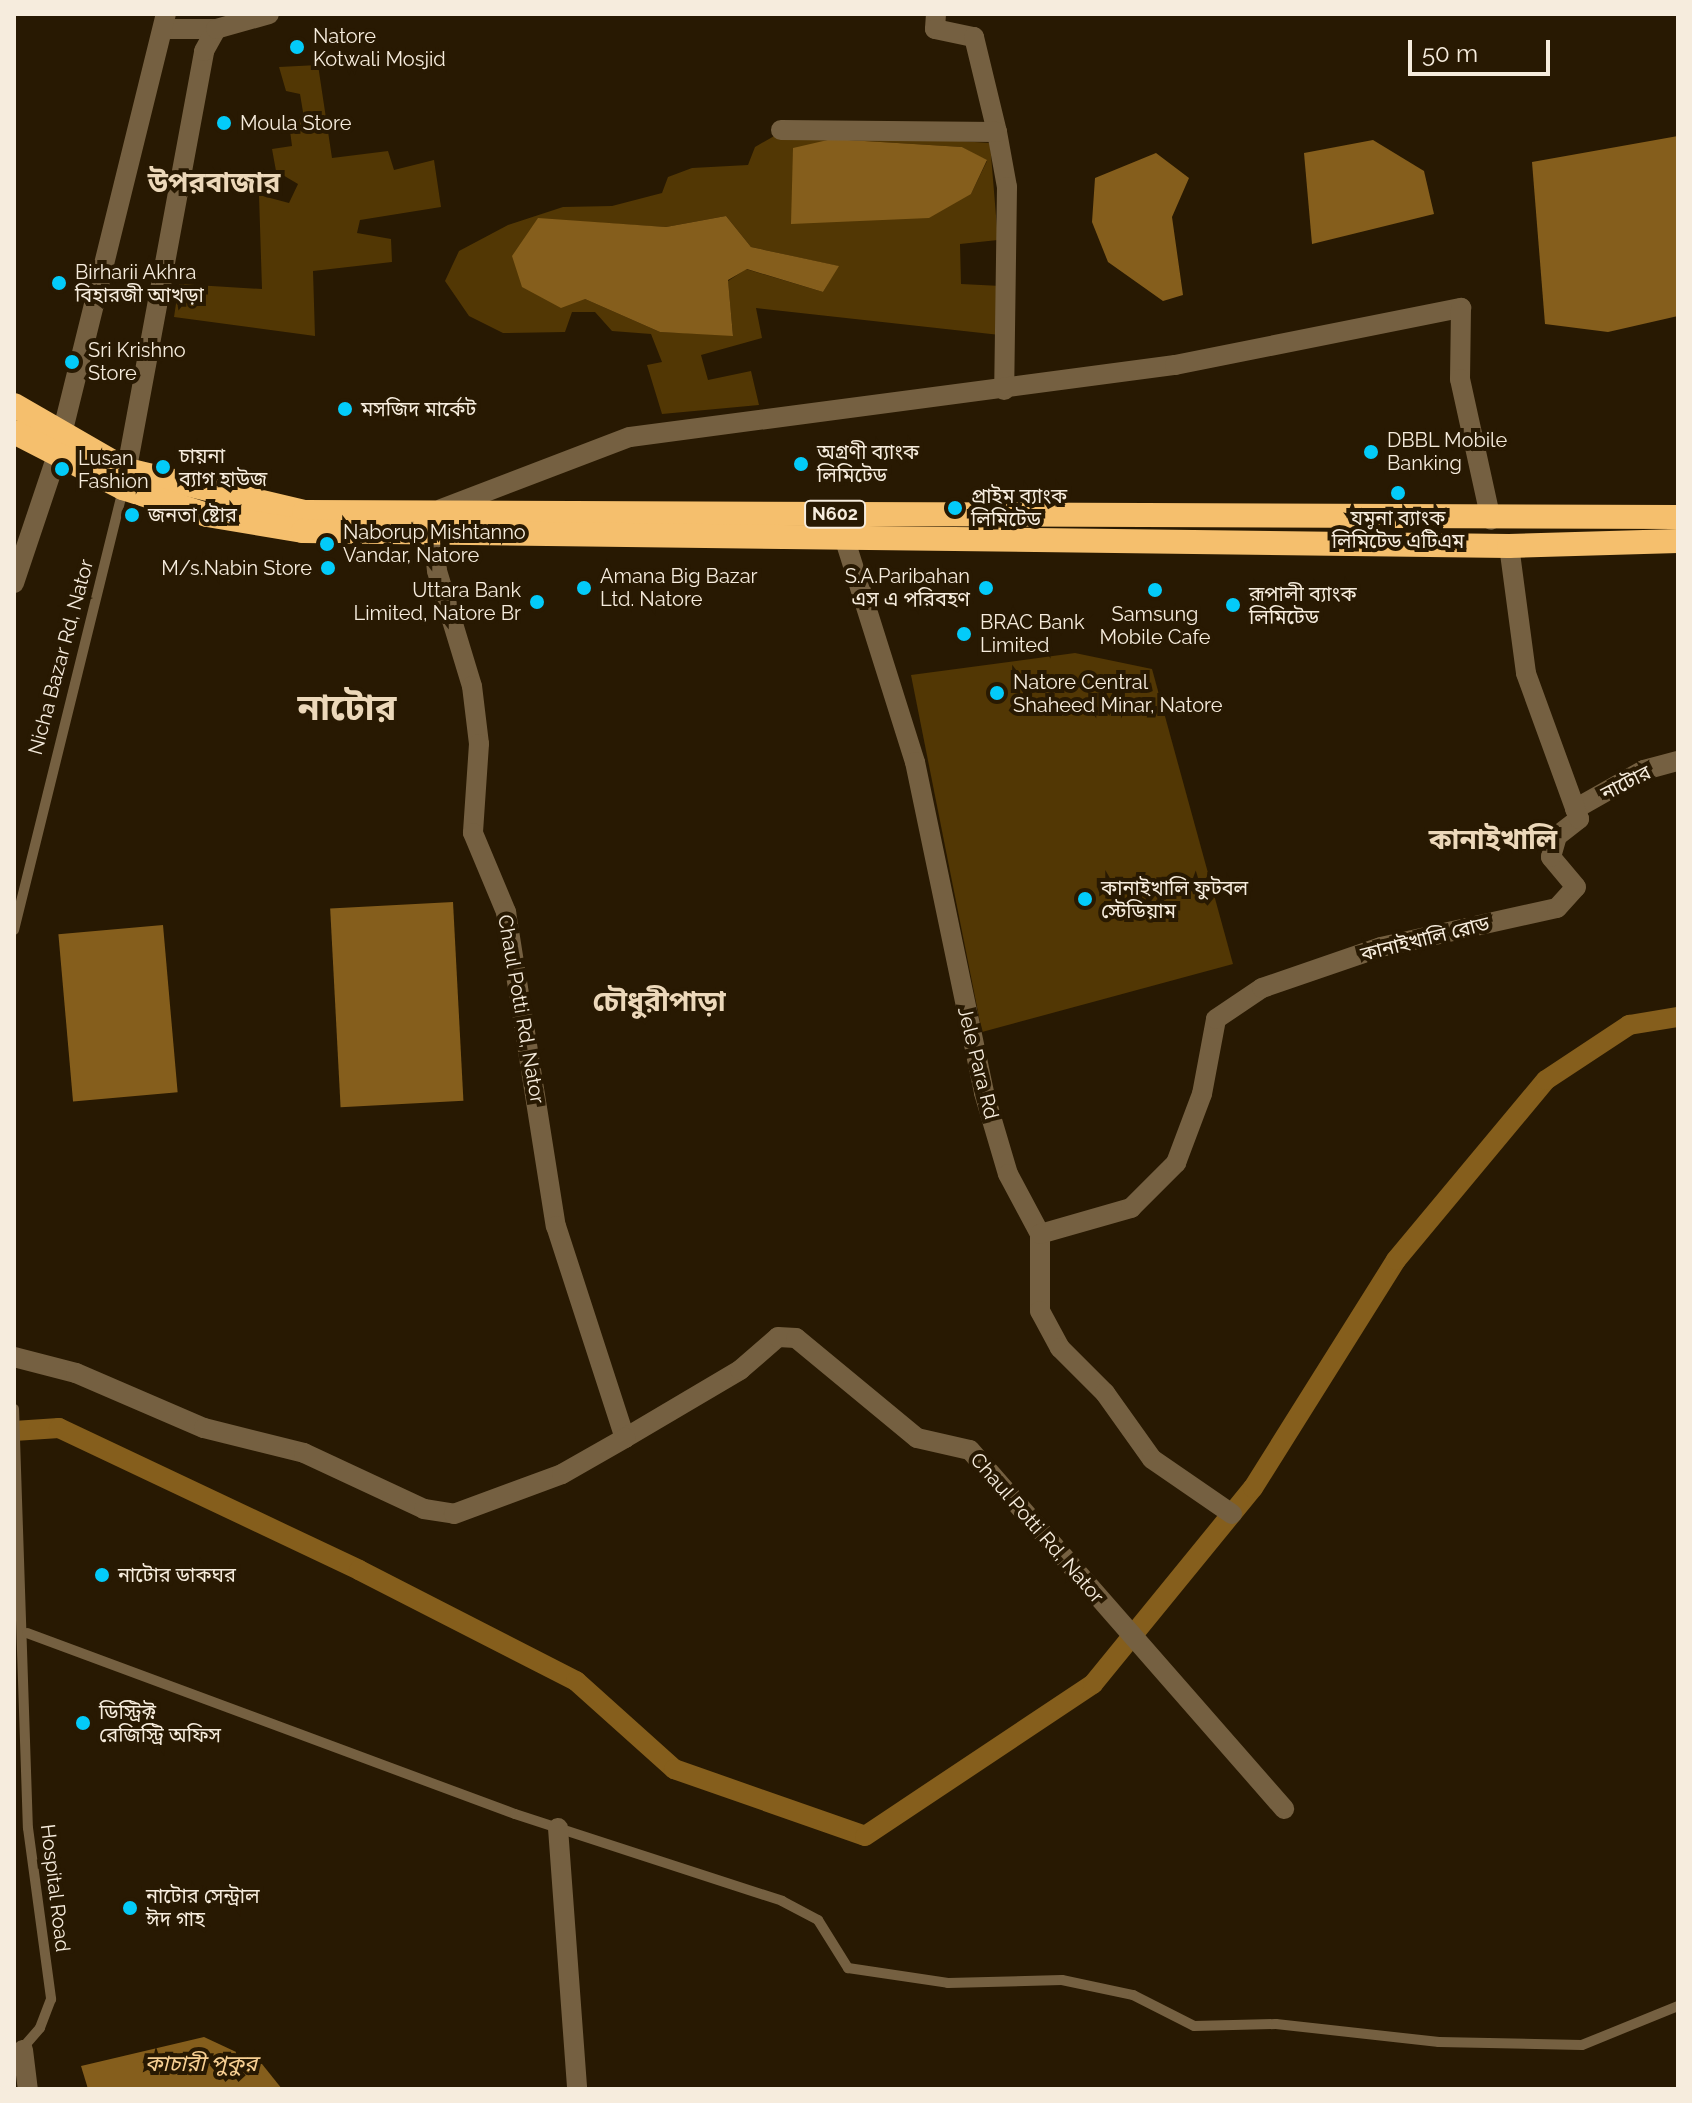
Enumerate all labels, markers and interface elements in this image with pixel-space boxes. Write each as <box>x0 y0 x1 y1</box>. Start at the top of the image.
place label: Natore Kotwali Mosjid <box>313 24 446 71</box>
scale bar <box>1412 24 1554 74</box>
marker: Natore Kotwali Mosjid <box>288 38 306 56</box>
text: 50 m <box>1422 39 1478 68</box>
place label: Moula Store <box>240 111 351 135</box>
marker: Moula Store <box>215 114 233 132</box>
district label: উপরবাজার <box>148 166 280 200</box>
place label: Birharji Akhra বিহারজী আখড়া <box>75 260 204 307</box>
marker: Birharji Akhra বিহারজী আখড়া <box>50 274 68 292</box>
place label: Sri Krishno Store <box>88 338 186 385</box>
marker: Sri Krishno Store <box>63 353 81 371</box>
place label: মসজিদ মার্কেট <box>361 397 476 421</box>
marker: মসজিদ মার্কেট <box>336 400 354 418</box>
place label: DBBL Mobile Banking <box>1387 428 1508 475</box>
place label: অগ্রণী ব্যাংক লিমিটেড <box>817 440 919 487</box>
marker: DBBL Mobile Banking <box>1362 443 1380 461</box>
place label: চায়না ব্যাগ হাউজ <box>179 444 267 491</box>
place label: Lusan Fashion <box>78 446 149 493</box>
marker: অগ্রণী ব্যাংক লিমিটেড <box>792 455 810 473</box>
marker: চায়না ব্যাগ হাউজ <box>154 458 172 476</box>
marker: Lusan Fashion <box>53 460 71 478</box>
place label: প্রাইম ব্যাংক লিমিটেড <box>971 484 1067 531</box>
marker: যমুনা ব্যাংক লিমিটেড এটিএম <box>1389 484 1407 502</box>
marker: প্রাইম ব্যাংক লিমিটেড <box>946 499 964 517</box>
road number: N602 <box>803 500 867 528</box>
place label: জনতা ষ্টোর <box>148 503 237 527</box>
marker: জনতা ষ্টোর <box>123 506 141 524</box>
place label: যমুনা ব্যাংক লিমিটেড এটিএম <box>1332 506 1464 553</box>
place label: Naborup Mishtanno Vandar, Natore <box>343 520 526 567</box>
marker: Naborup Mishtanno Vandar, Natore <box>318 535 336 553</box>
street label: Nicha Bazar Rd, Nator <box>23 556 99 758</box>
place label: M/s.Nabin Store <box>161 556 312 580</box>
marker: M/s.Nabin Store <box>319 559 337 577</box>
place label: Amana Big Bazar Ltd. Natore <box>600 564 758 611</box>
place label: S.A.Paribahan এস এ পরিবহণ <box>845 564 970 611</box>
place label: Uttara Bank Limited, Natore Br <box>353 578 521 625</box>
marker: Amana Big Bazar Ltd. Natore <box>575 579 593 597</box>
marker: S.A.Paribahan এস এ পরিবহণ <box>977 579 995 597</box>
marker: Samsung Mobile Cafe <box>1146 581 1164 599</box>
place label: রূপালী ব্যাংক লিমিটেড <box>1249 582 1357 629</box>
marker: Uttara Bank Limited, Natore Br <box>528 593 546 611</box>
marker: রূপালী ব্যাংক লিমিটেড <box>1224 596 1242 614</box>
place label: Samsung Mobile Cafe <box>1100 602 1210 649</box>
place label: BRAC Bank Limited <box>980 610 1085 657</box>
marker: BRAC Bank Limited <box>955 625 973 643</box>
place label: Natore Central Shaheed Minar, Natore <box>1013 670 1223 717</box>
marker: Natore Central Shaheed Minar, Natore <box>988 684 1006 702</box>
district label: নাটোর <box>298 686 396 730</box>
street label: নাটোর <box>1597 760 1655 806</box>
district label: কানাইখালি <box>1429 823 1557 857</box>
place label: কানাইখালি ফুটবল স্টেডিয়াম <box>1101 876 1248 923</box>
marker: কানাইখালি ফুটবল স্টেডিয়াম <box>1076 890 1094 908</box>
street label: কানাইখালি রোড <box>1358 911 1492 967</box>
street label: Chaul Potti Rd, Nator <box>493 912 549 1106</box>
district label: চৌধুরীপাড়া <box>592 985 726 1019</box>
street label: Jele Para Rd <box>952 1004 1004 1122</box>
street label: Chaul Potti Rd, Nator <box>965 1448 1109 1608</box>
place label: নাটোর ডাকঘর <box>118 1563 236 1587</box>
marker: নাটোর ডাকঘর <box>93 1566 111 1584</box>
place label: ডিস্ট্রিক্ট রেজিস্ট্রি অফিস <box>99 1700 221 1747</box>
marker: ডিস্ট্রিক্ট রেজিস্ট্রি অফিস <box>74 1714 92 1732</box>
street label: Hospital Road <box>35 1823 75 1953</box>
place label: নাটোর সেন্ট্রাল ঈদ গাহ <box>146 1884 260 1931</box>
marker: নাটোর সেন্ট্রাল ঈদ গাহ <box>121 1899 139 1917</box>
water label: কাচারী পুকুর <box>145 2051 257 2077</box>

